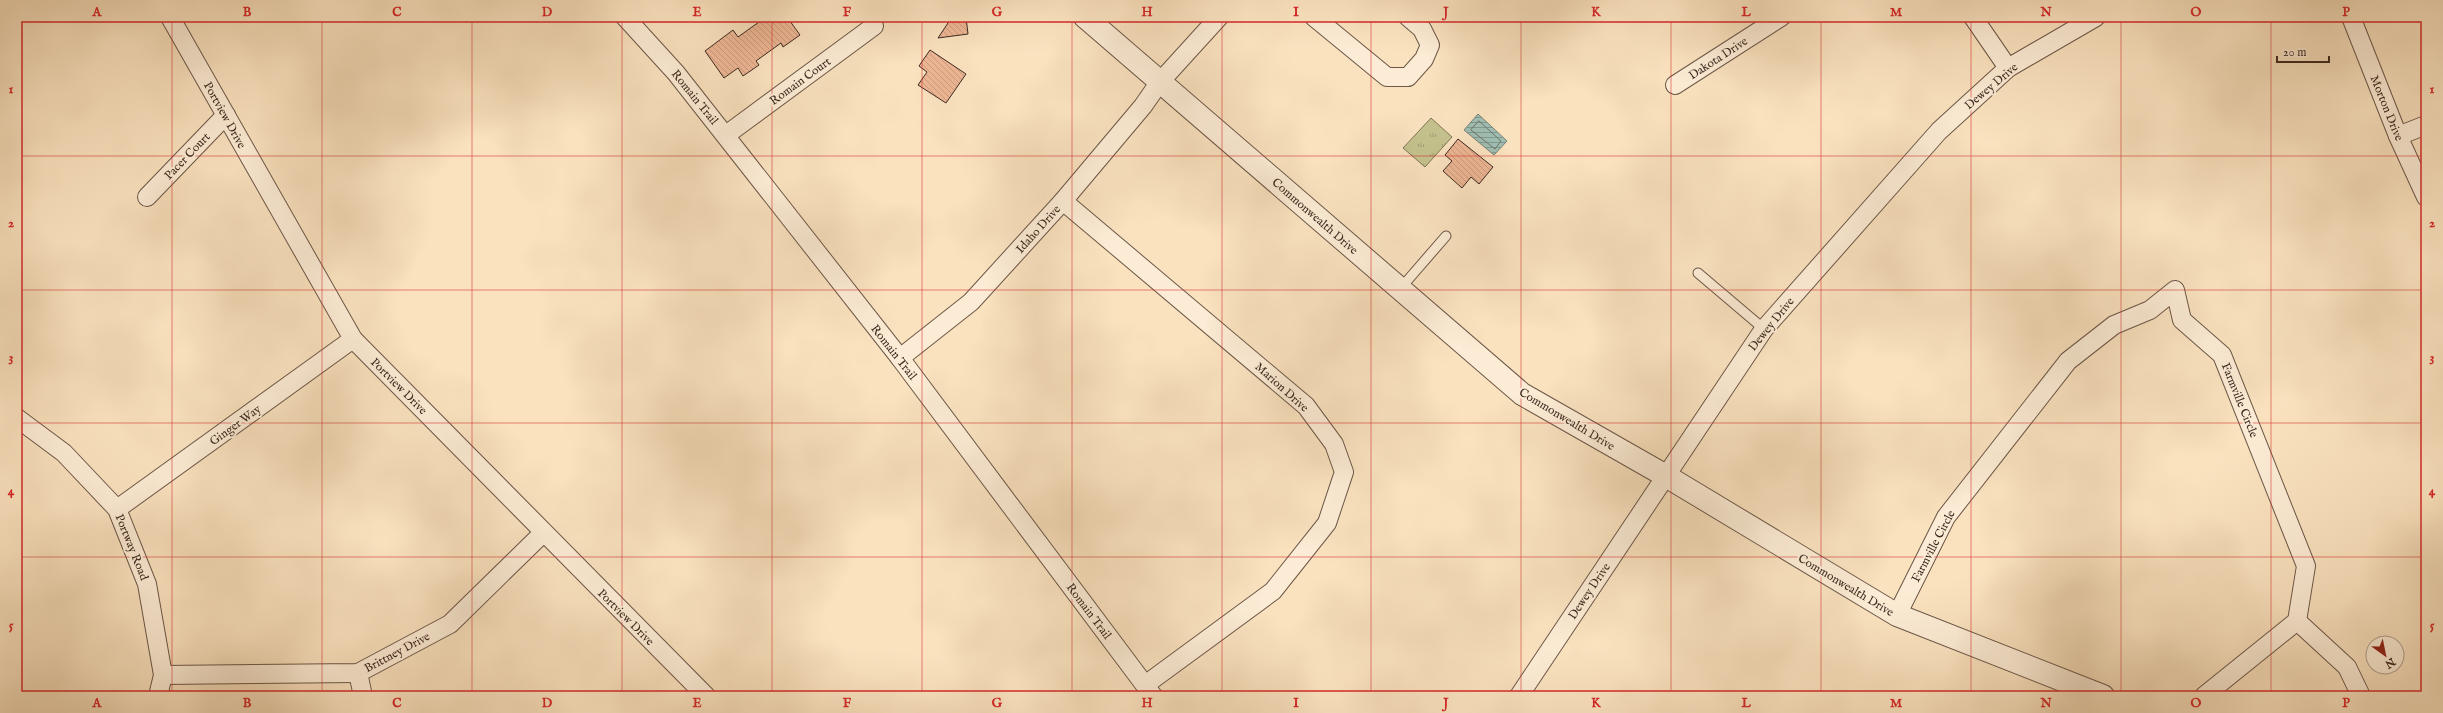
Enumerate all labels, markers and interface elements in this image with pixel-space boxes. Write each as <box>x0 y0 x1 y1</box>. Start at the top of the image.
text: A <box>92 4 103 21</box>
text: B <box>243 4 252 21</box>
text: C <box>392 4 402 21</box>
text: D <box>542 4 553 21</box>
text: E <box>692 4 702 21</box>
text: F <box>843 4 852 21</box>
text: G <box>992 4 1003 21</box>
text: H <box>1141 4 1153 21</box>
text: I <box>1293 4 1299 21</box>
text: J <box>1441 4 1449 21</box>
text: K <box>1591 4 1601 21</box>
text: L <box>1740 4 1751 21</box>
text: M <box>1890 4 1903 21</box>
text: N <box>2039 4 2052 21</box>
text: O <box>2191 4 2202 21</box>
text: P <box>2342 4 2350 21</box>
street label: Dakota Drive <box>1686 33 1751 83</box>
scale bar <box>2277 38 2329 64</box>
text: 20 m <box>2283 45 2306 60</box>
street label: Romain Court <box>767 54 834 109</box>
street label: Dewey Drive <box>1962 59 2021 113</box>
street label: Romain Trail <box>668 67 722 128</box>
street label: Morton Drive <box>2367 73 2407 144</box>
street label: Portview Drive <box>200 79 249 152</box>
text: 1 <box>9 81 14 98</box>
text: 1 <box>2430 81 2435 98</box>
street label: Pacer Court <box>161 130 213 183</box>
street label: Commonwealth Drive <box>1269 175 1361 258</box>
street label: Idaho Drive <box>1013 202 1064 257</box>
text: 2 <box>8 215 14 232</box>
text: 2 <box>2429 215 2435 232</box>
street label: Dewey Drive <box>1745 294 1798 354</box>
street label: Romain Trail <box>867 322 920 384</box>
text: 3 <box>9 349 14 366</box>
text: 3 <box>2430 349 2435 366</box>
street label: Portview Drive <box>367 355 430 418</box>
street label: Marion Drive <box>1252 359 1312 416</box>
street label: Farmville Circle <box>2218 361 2262 440</box>
street label: Commonwealth Drive <box>1516 385 1618 454</box>
street label: Ginger Way <box>207 402 264 449</box>
text: 4 <box>8 483 15 500</box>
text: 4 <box>2429 483 2436 500</box>
street label: Farmville Circle <box>1908 507 1959 585</box>
street label: Portway Road <box>111 512 152 583</box>
street label: Commonwealth Drive <box>1795 551 1897 620</box>
street label: Dewey Drive <box>1565 560 1614 622</box>
street label: Romain Trail <box>1063 580 1115 643</box>
street label: Portview Drive <box>594 586 657 649</box>
text: 5 <box>9 617 14 634</box>
text: 5 <box>2430 617 2435 634</box>
street label: Brittney Drive <box>362 629 433 676</box>
north arrow <box>2365 635 2405 675</box>
text: N <box>2382 654 2399 671</box>
text: A <box>92 695 103 712</box>
text: B <box>243 695 252 712</box>
text: C <box>392 695 402 712</box>
text: D <box>542 695 553 712</box>
text: E <box>692 695 702 712</box>
text: F <box>843 695 852 712</box>
text: G <box>992 695 1003 712</box>
text: H <box>1141 695 1153 712</box>
text: I <box>1293 695 1299 712</box>
text: J <box>1441 695 1449 712</box>
text: K <box>1591 695 1601 712</box>
text: L <box>1740 695 1751 712</box>
text: M <box>1890 695 1903 712</box>
text: N <box>2039 695 2052 712</box>
text: O <box>2191 695 2202 712</box>
text: P <box>2342 695 2350 712</box>

